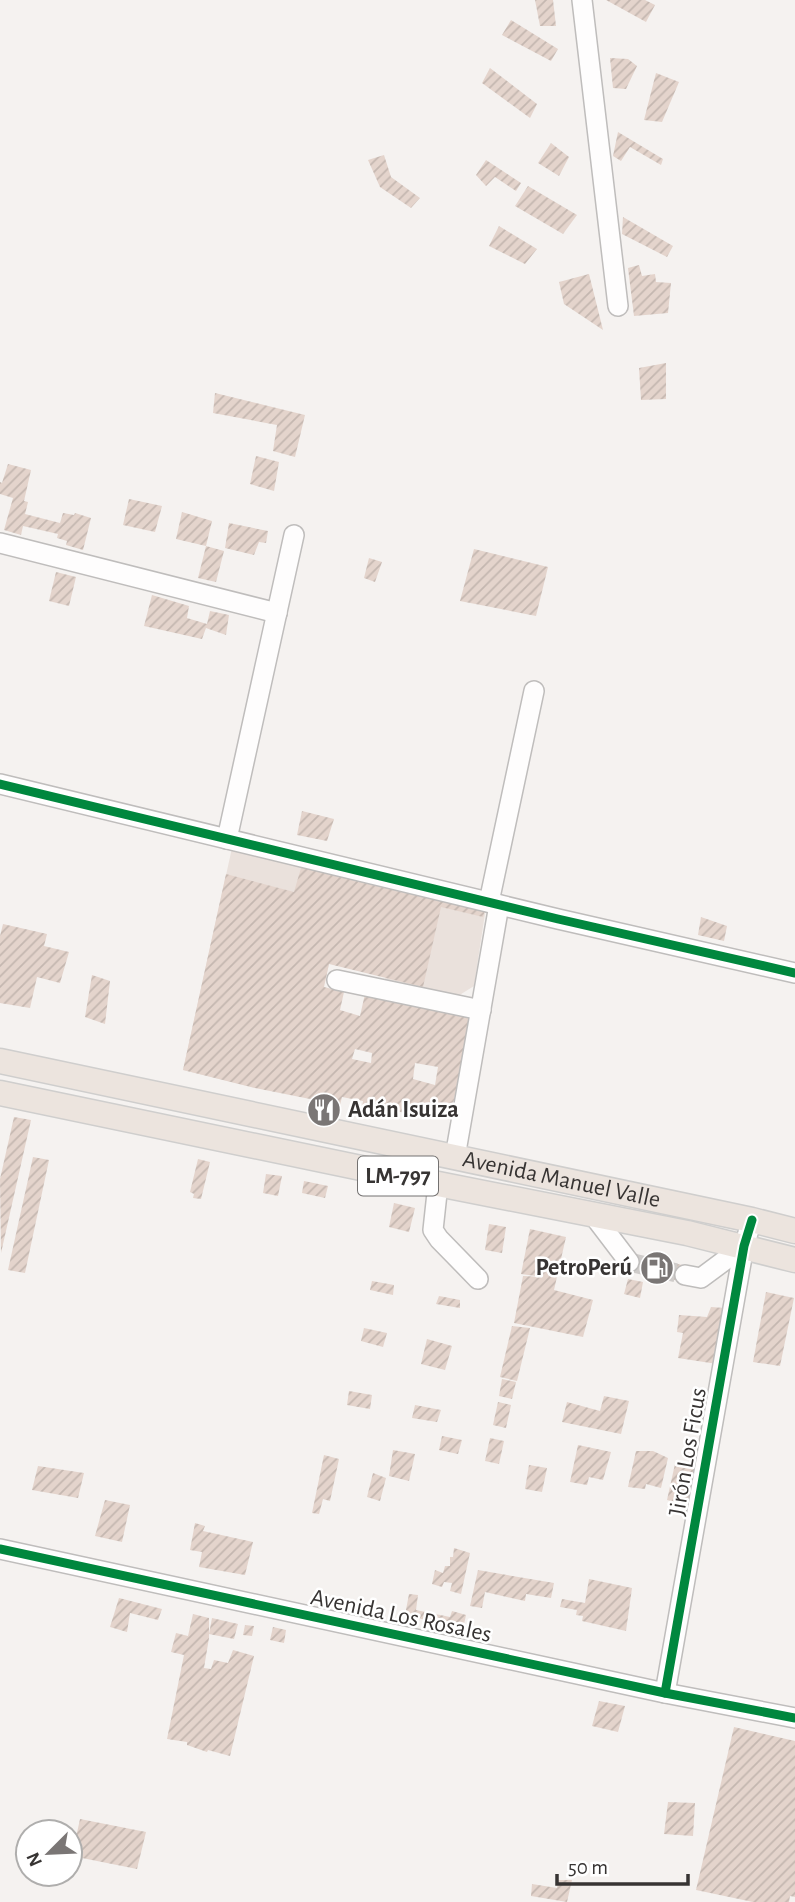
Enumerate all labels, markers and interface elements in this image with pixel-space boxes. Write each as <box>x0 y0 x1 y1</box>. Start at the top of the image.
restaurant icon: Adán Isuiza <box>305 1091 343 1129</box>
place label: Adán Isuiza <box>348 1098 459 1122</box>
street label: Avenida Manuel Valle <box>461 1147 663 1212</box>
road number: LM-797 <box>358 1156 438 1196</box>
fuel station icon: PetroPerú <box>638 1249 676 1287</box>
place label: PetroPerú <box>535 1256 632 1280</box>
street label: Jirón Los Ficus <box>665 1386 711 1518</box>
street label: Avenida Los Rosales <box>308 1585 494 1647</box>
north arrow <box>14 1818 84 1888</box>
scale bar <box>557 1842 688 1886</box>
text: N <box>23 1849 46 1869</box>
text: 50 m <box>568 1857 608 1878</box>

